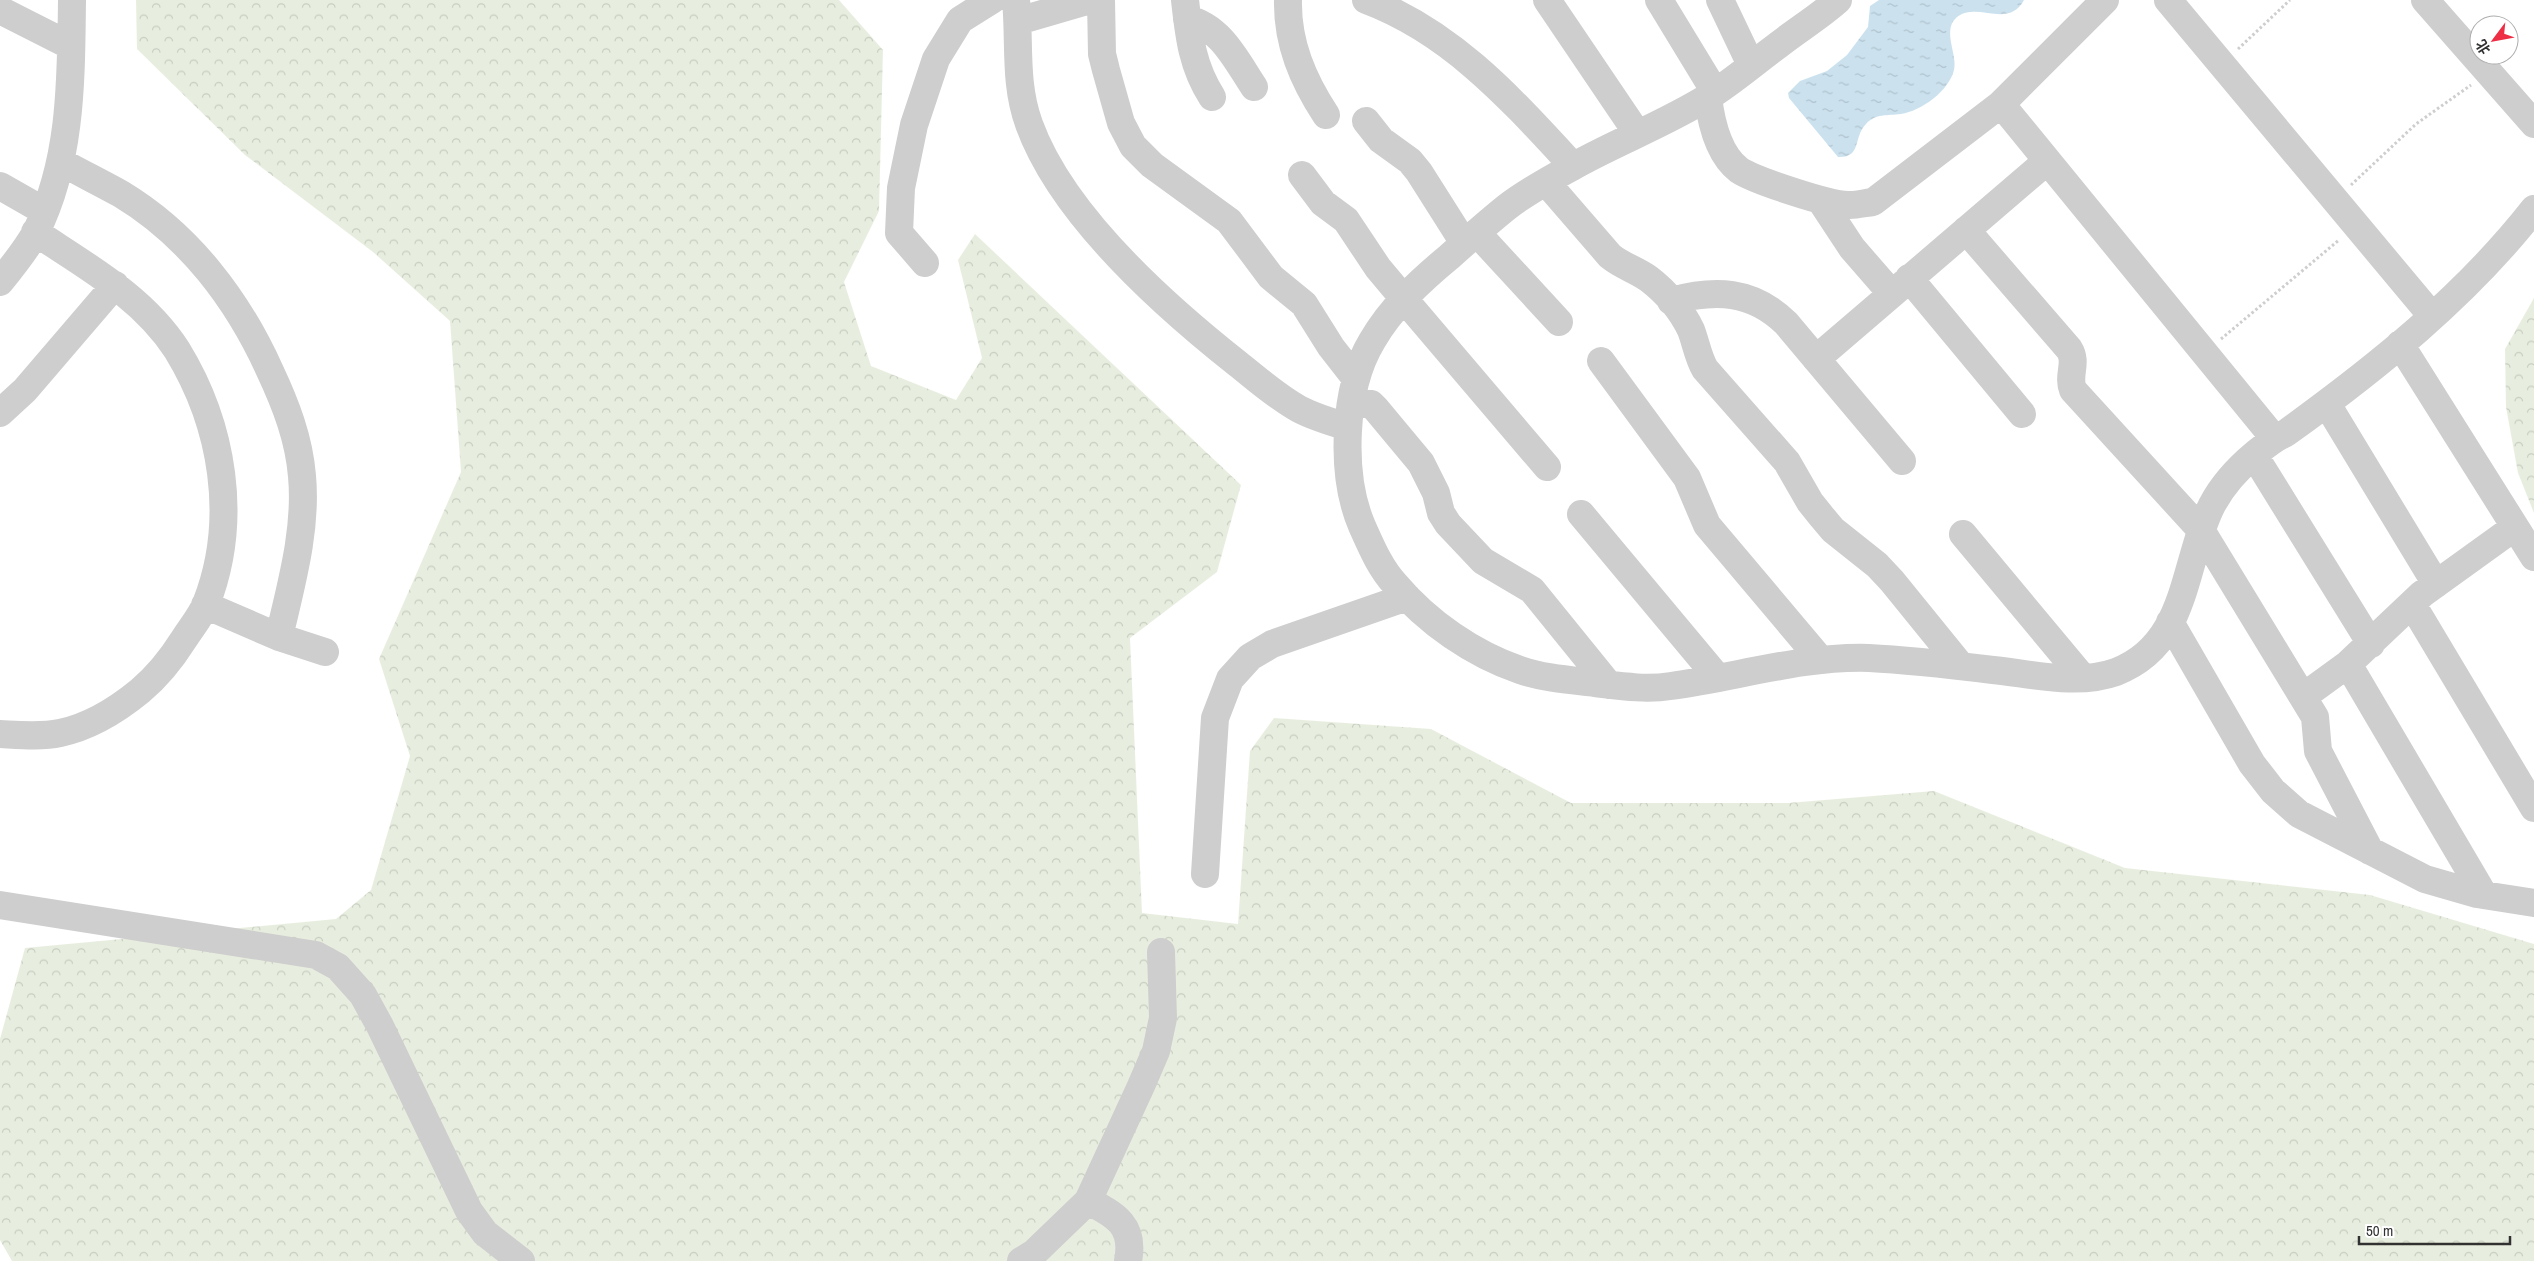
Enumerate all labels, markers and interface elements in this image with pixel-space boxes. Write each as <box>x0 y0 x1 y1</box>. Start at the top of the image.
north arrow <box>2469 15 2519 65</box>
text: 北 <box>2472 36 2494 58</box>
scale bar <box>2359 1214 2510 1246</box>
text: 50 m <box>2366 1220 2393 1241</box>

